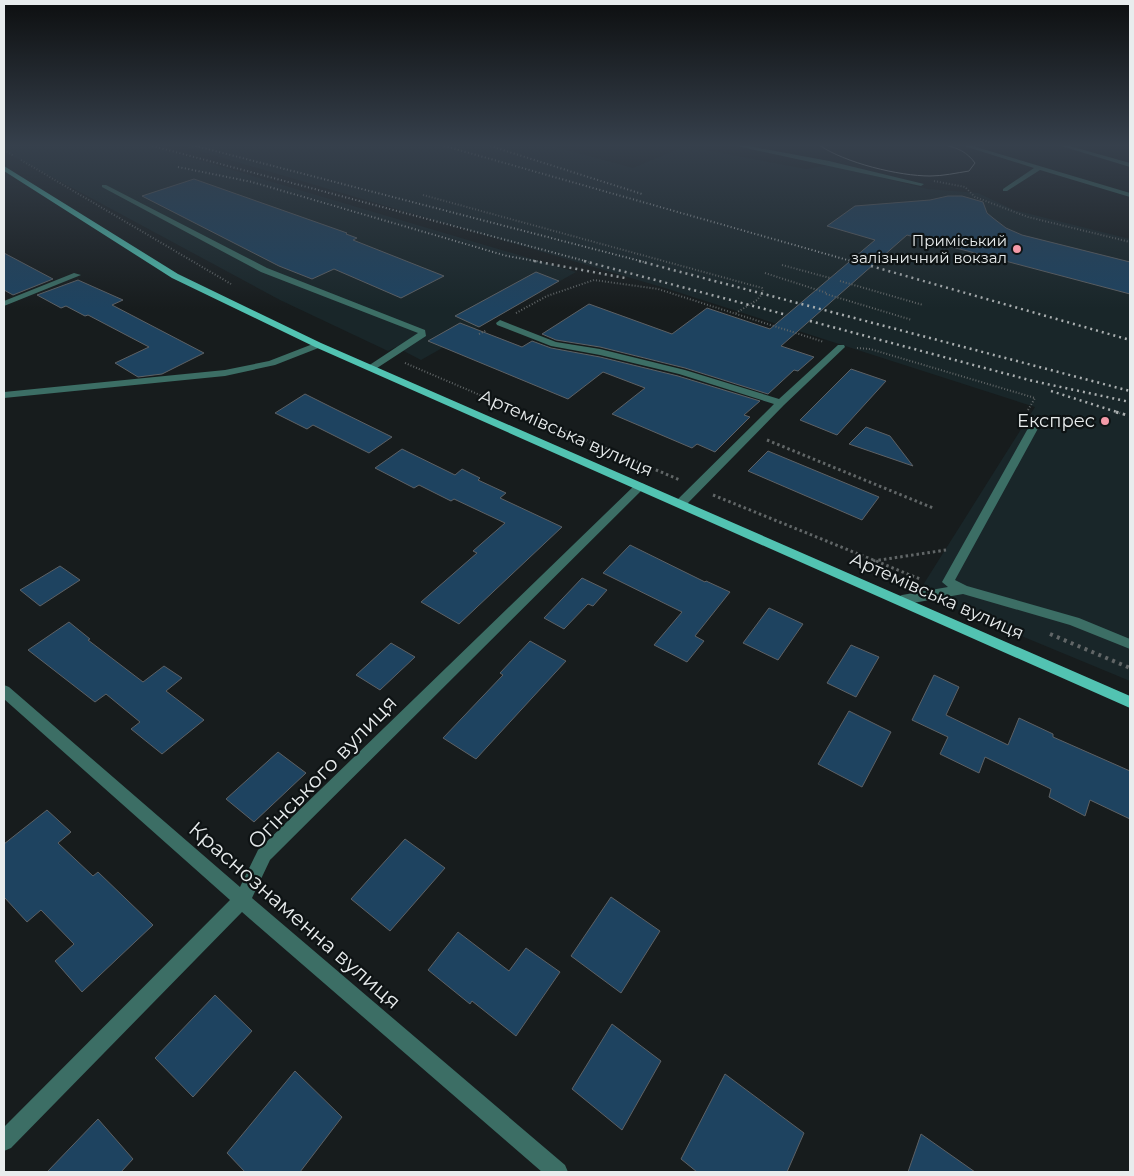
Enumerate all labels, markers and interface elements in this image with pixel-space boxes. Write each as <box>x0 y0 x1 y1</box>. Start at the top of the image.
place label: Приміський залізничний вокзал <box>851 231 1007 267</box>
marker: Приміський залізничний вокзал <box>1011 243 1023 255</box>
street label: Артемівська вулиця <box>476 385 656 481</box>
place label: Експрес <box>1017 410 1095 432</box>
marker: Експрес <box>1099 415 1111 427</box>
street label: Артемівська вулиця <box>847 548 1027 644</box>
street label: Огінського вулиця <box>242 690 402 854</box>
street label: Краснознаменна вулиця <box>184 816 406 1014</box>

